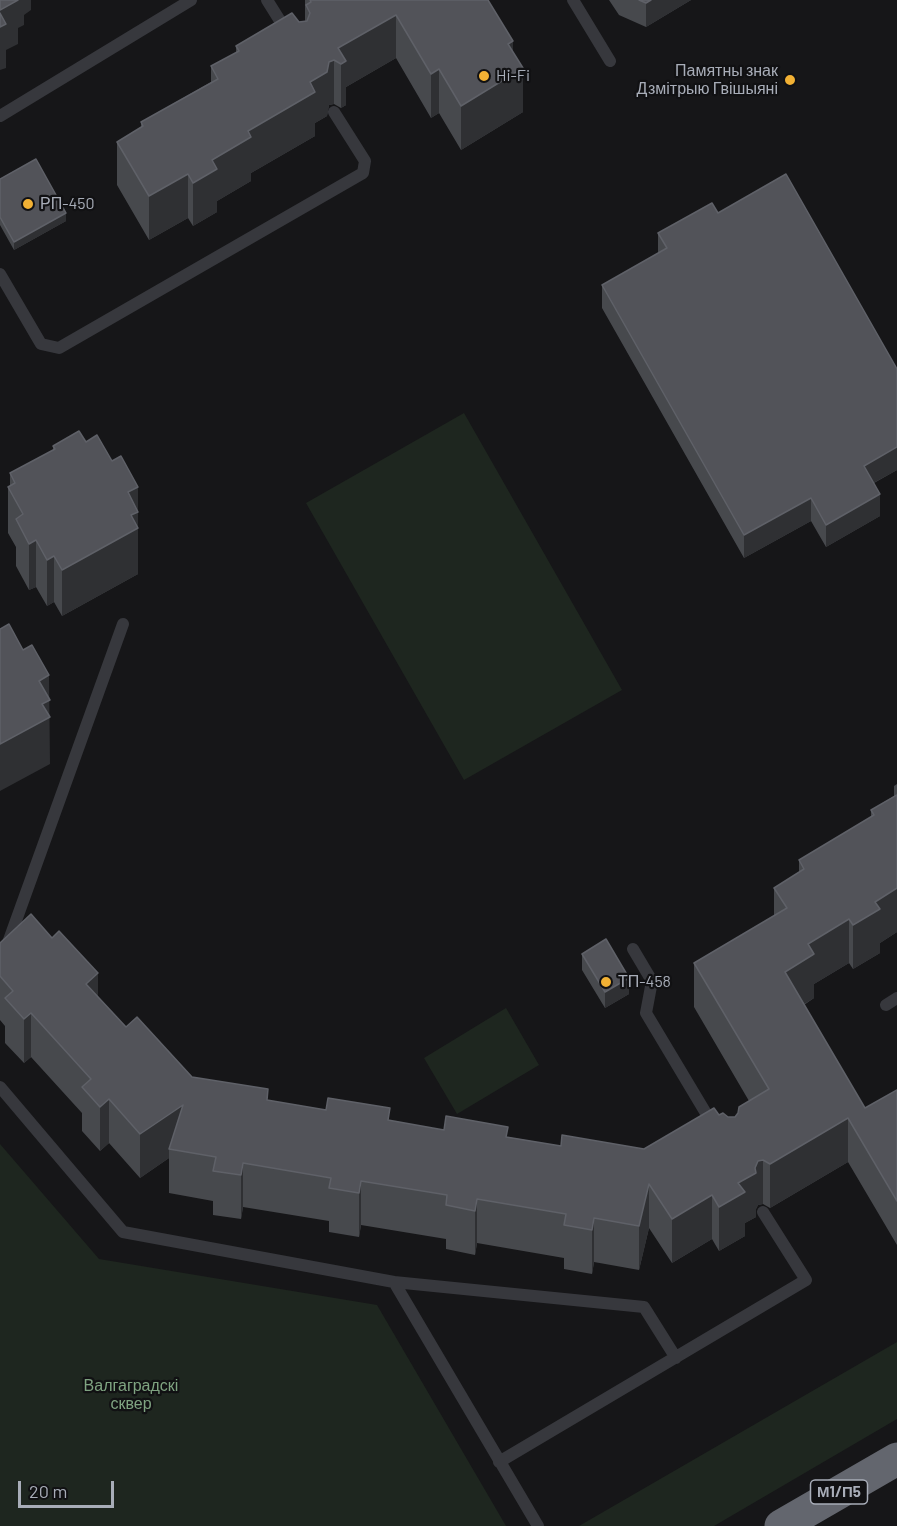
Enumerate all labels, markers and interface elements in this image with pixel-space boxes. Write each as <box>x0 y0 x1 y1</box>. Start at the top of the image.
place label: Памятны знак Дзмітрыю Гвішыяні <box>637 61 778 99</box>
place label: Hi-Fi <box>496 66 530 86</box>
marker: Hi-Fi <box>477 69 491 83</box>
marker: Памятны знак Дзмітрыю Гвішыяні <box>783 73 797 87</box>
place label: РП-450 <box>40 194 95 214</box>
marker: РП-450 <box>21 197 35 211</box>
place label: ТП-458 <box>618 972 671 992</box>
marker: ТП-458 <box>599 975 613 989</box>
park label: Валгаградскі сквер <box>84 1376 178 1414</box>
scale bar <box>21 1469 117 1507</box>
text: 20 m <box>29 1480 67 1502</box>
road number: М1/П5 <box>810 1480 868 1504</box>

